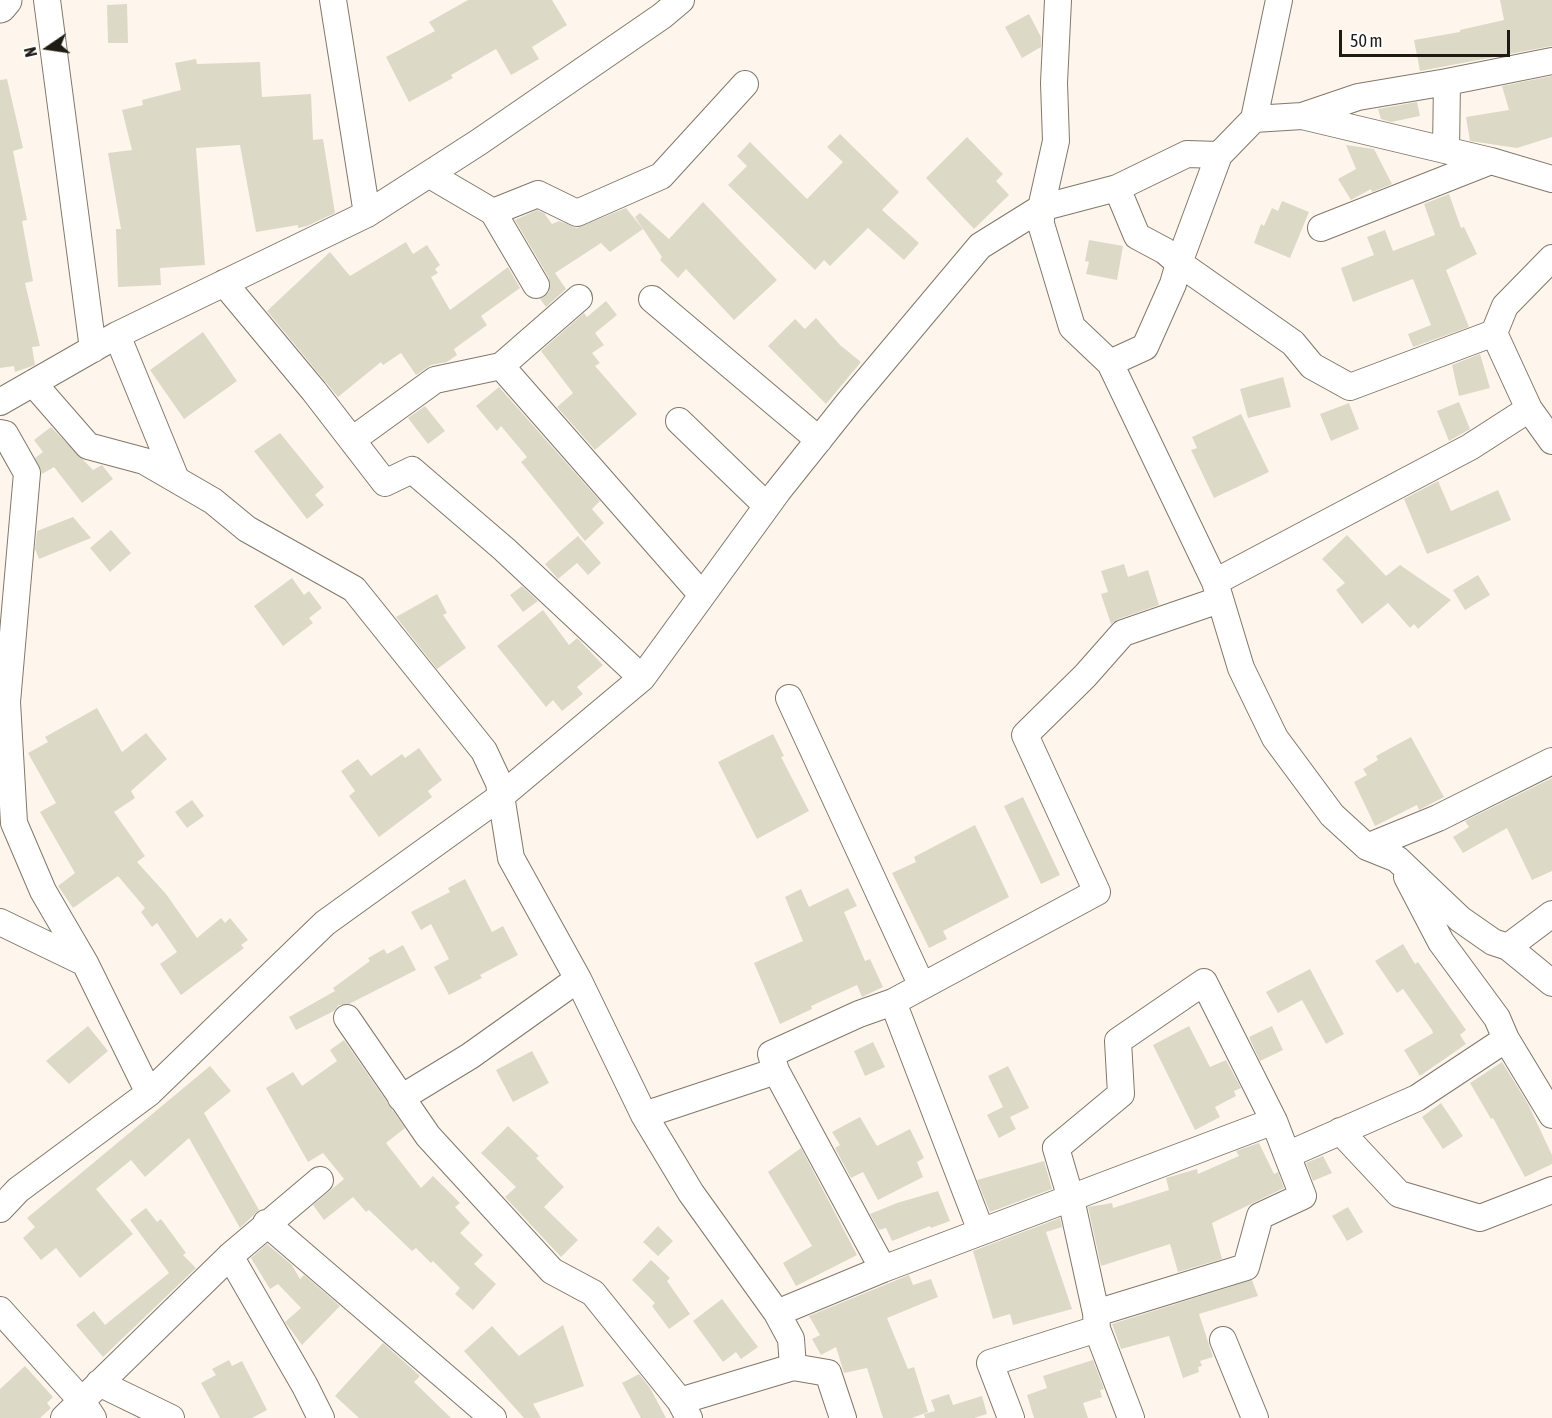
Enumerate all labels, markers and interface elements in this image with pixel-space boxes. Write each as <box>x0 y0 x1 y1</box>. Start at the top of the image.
north arrow <box>18 18 78 78</box>
scale bar <box>1342 18 1513 56</box>
text: 50 m <box>1350 30 1382 51</box>
text: N <box>21 45 40 59</box>

